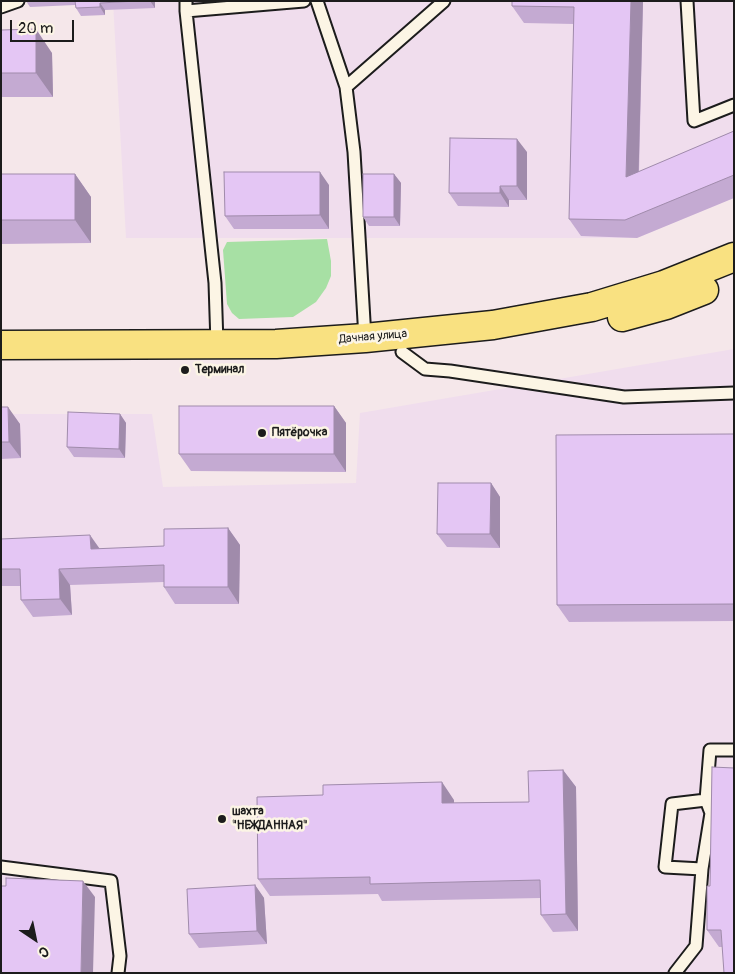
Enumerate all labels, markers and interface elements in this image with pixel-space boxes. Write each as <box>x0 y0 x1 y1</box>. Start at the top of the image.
scale bar <box>12 10 76 42</box>
text: 20 m <box>18 19 53 38</box>
street label: Дачная улица <box>338 327 408 347</box>
place label: Терминал <box>195 363 244 377</box>
marker: Терминал <box>179 364 191 376</box>
place label: Пятёрочка <box>272 426 327 440</box>
marker: Пятёрочка <box>256 427 268 439</box>
place label: шахта "НЕЖДАННАЯ" <box>232 805 308 833</box>
marker: шахта "НЕЖДАННАЯ" <box>216 813 228 825</box>
north arrow <box>10 914 60 964</box>
text: С <box>35 942 52 961</box>

